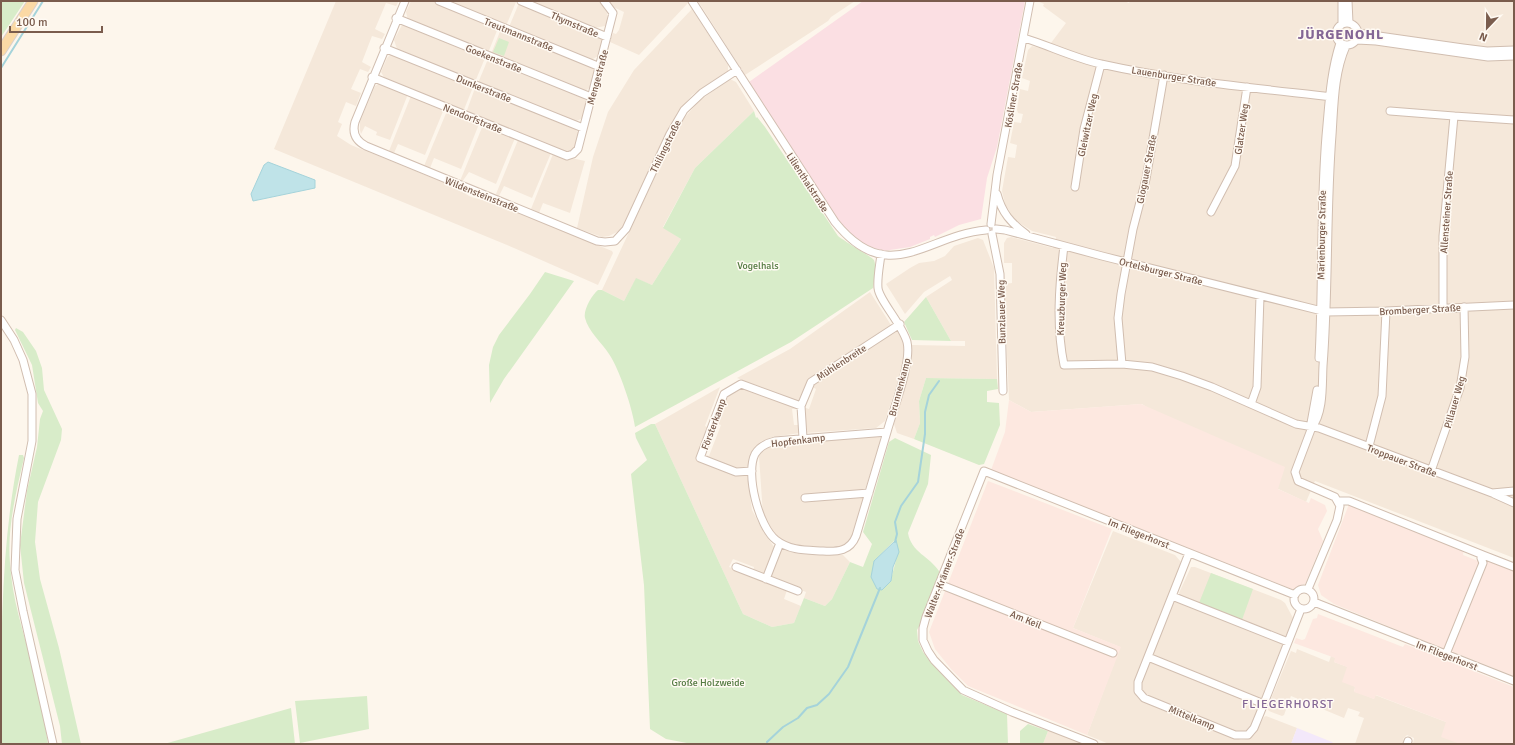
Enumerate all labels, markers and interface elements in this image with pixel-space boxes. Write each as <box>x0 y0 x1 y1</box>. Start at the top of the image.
scale bar <box>10 8 102 34</box>
north arrow <box>1467 8 1507 48</box>
street label: Thymstraße <box>549 9 600 40</box>
text: 100 m <box>16 15 48 30</box>
street label: Treutmannstraße <box>482 16 555 54</box>
district label: JÜRGENOHL <box>1298 26 1384 43</box>
text: N <box>1477 29 1489 44</box>
street label: Goekenstraße <box>464 42 524 76</box>
street label: Mengestraße <box>585 48 611 106</box>
street label: Kösliner Straße <box>1002 61 1026 129</box>
street label: Lauenburger Straße <box>1131 64 1217 90</box>
street label: Dunkerstraße <box>454 72 513 105</box>
street label: Gleiwitzer Weg <box>1075 93 1101 158</box>
street label: Nendorfstraße <box>441 102 504 136</box>
street label: Glatzer Weg <box>1232 103 1252 156</box>
street label: Thilingstraße <box>648 118 684 175</box>
street label: Glogauer Straße <box>1134 134 1160 205</box>
street label: Lilienthalstraße <box>783 151 831 215</box>
street label: Allensteiner Straße <box>1438 170 1456 254</box>
street label: Wildensteinstraße <box>443 175 520 215</box>
street label: Marienburger Straße <box>1315 190 1329 280</box>
street label: Ortelsburger Straße <box>1118 256 1204 288</box>
park label: Vogelhals <box>737 260 779 272</box>
street label: Kreuzburger Weg <box>1055 262 1069 336</box>
street label: Bunzlauer Weg <box>995 280 1009 344</box>
street label: Bromberger Straße <box>1379 302 1461 318</box>
street label: Mühlenbreite <box>814 342 869 383</box>
street label: Brunnenkamp <box>886 357 913 418</box>
street label: Pillauer Weg <box>1442 375 1468 430</box>
street label: Försterkamp <box>699 397 729 452</box>
street label: Hopfenkamp <box>770 432 826 450</box>
street label: Troppauer Straße <box>1365 442 1438 480</box>
street label: Im Fliegerhorst <box>1106 516 1172 552</box>
street label: Walter-Krämer-Straße <box>922 527 968 620</box>
street label: Am Keil <box>1008 608 1043 632</box>
street label: Im Fliegerhorst <box>1414 639 1480 673</box>
park label: Große Holzweide <box>671 677 745 689</box>
district label: FLIEGERHORST <box>1242 697 1334 712</box>
street label: Mittelkamp <box>1167 703 1217 733</box>

